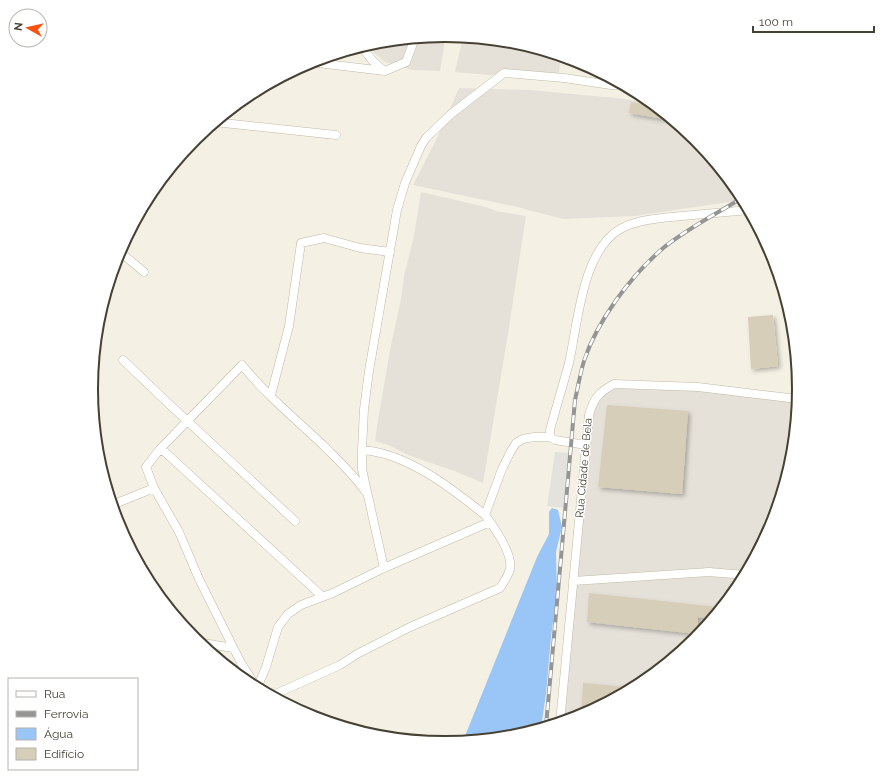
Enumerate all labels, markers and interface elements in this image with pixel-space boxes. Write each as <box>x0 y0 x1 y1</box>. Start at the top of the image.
north arrow <box>8 8 48 48</box>
scale bar <box>753 8 874 34</box>
text: 100 m <box>759 15 793 29</box>
text: N <box>12 22 26 32</box>
street label: Rua Cidade de Bela <box>573 418 595 518</box>
legend <box>8 678 138 770</box>
text: Rua <box>44 687 65 701</box>
text: Ferrovia <box>44 707 88 721</box>
text: Água <box>44 727 73 741</box>
text: Edifício <box>44 747 84 761</box>

